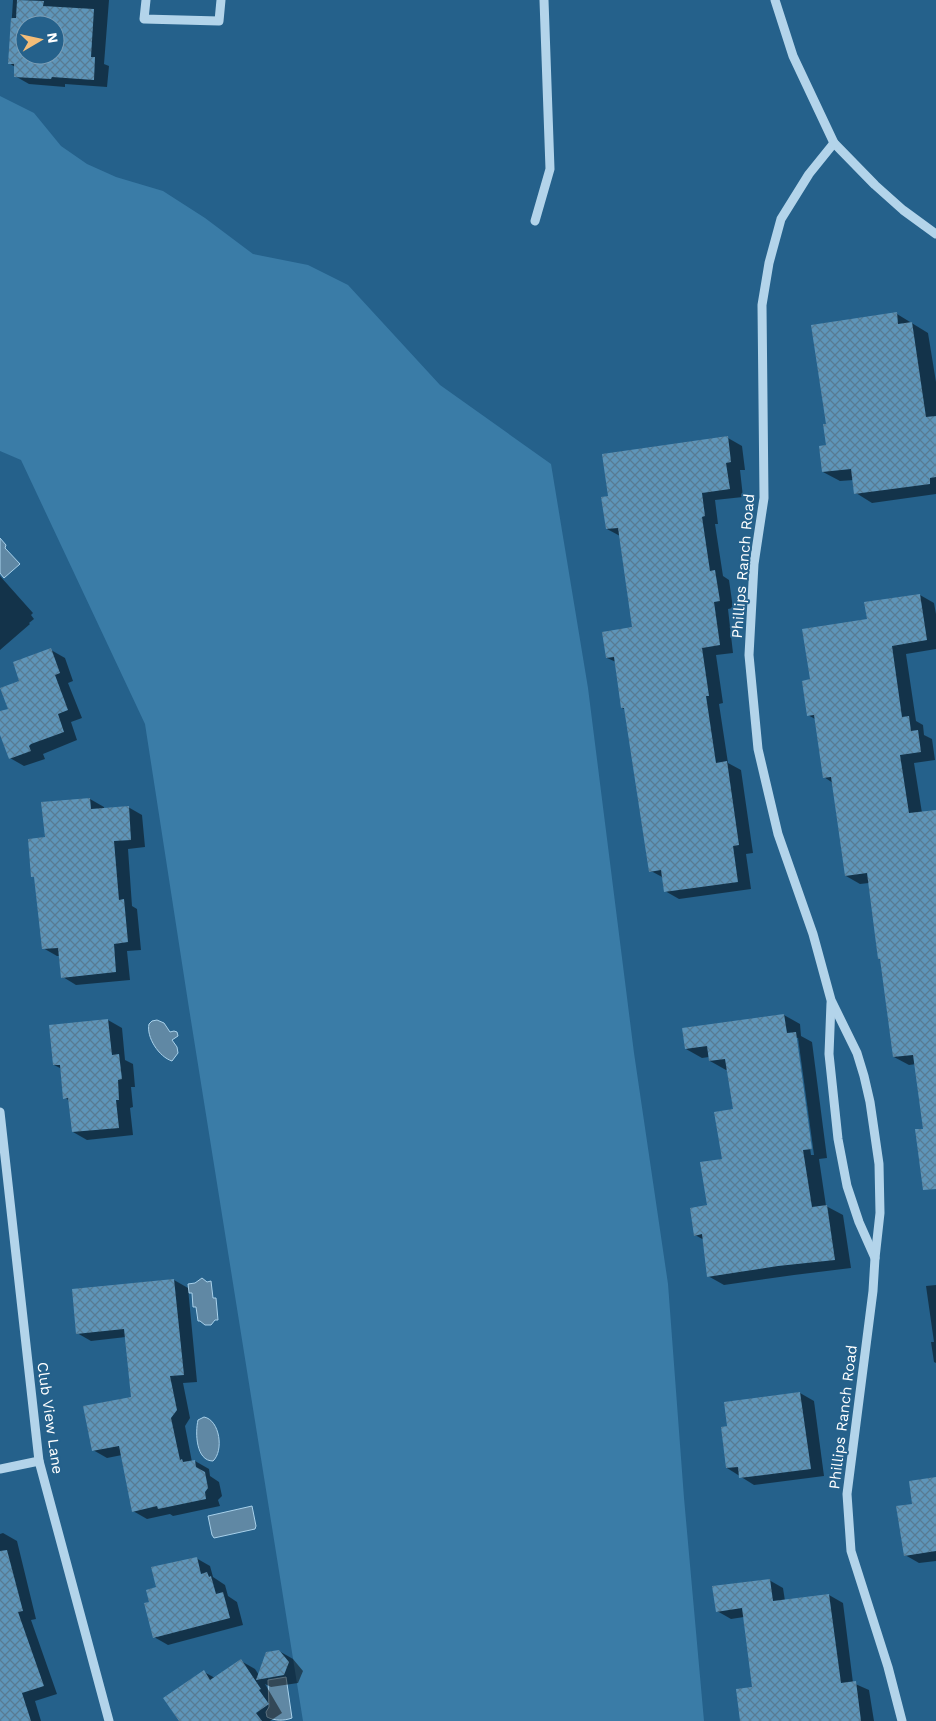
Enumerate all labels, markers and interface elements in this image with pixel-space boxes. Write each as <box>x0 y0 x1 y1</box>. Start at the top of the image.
north arrow <box>15 15 65 65</box>
text: N <box>44 32 62 44</box>
street label: Phillips Ranch Road <box>728 493 758 639</box>
street label: Phillips Ranch Road <box>825 1344 861 1490</box>
street label: Club View Lane <box>33 1361 67 1475</box>

